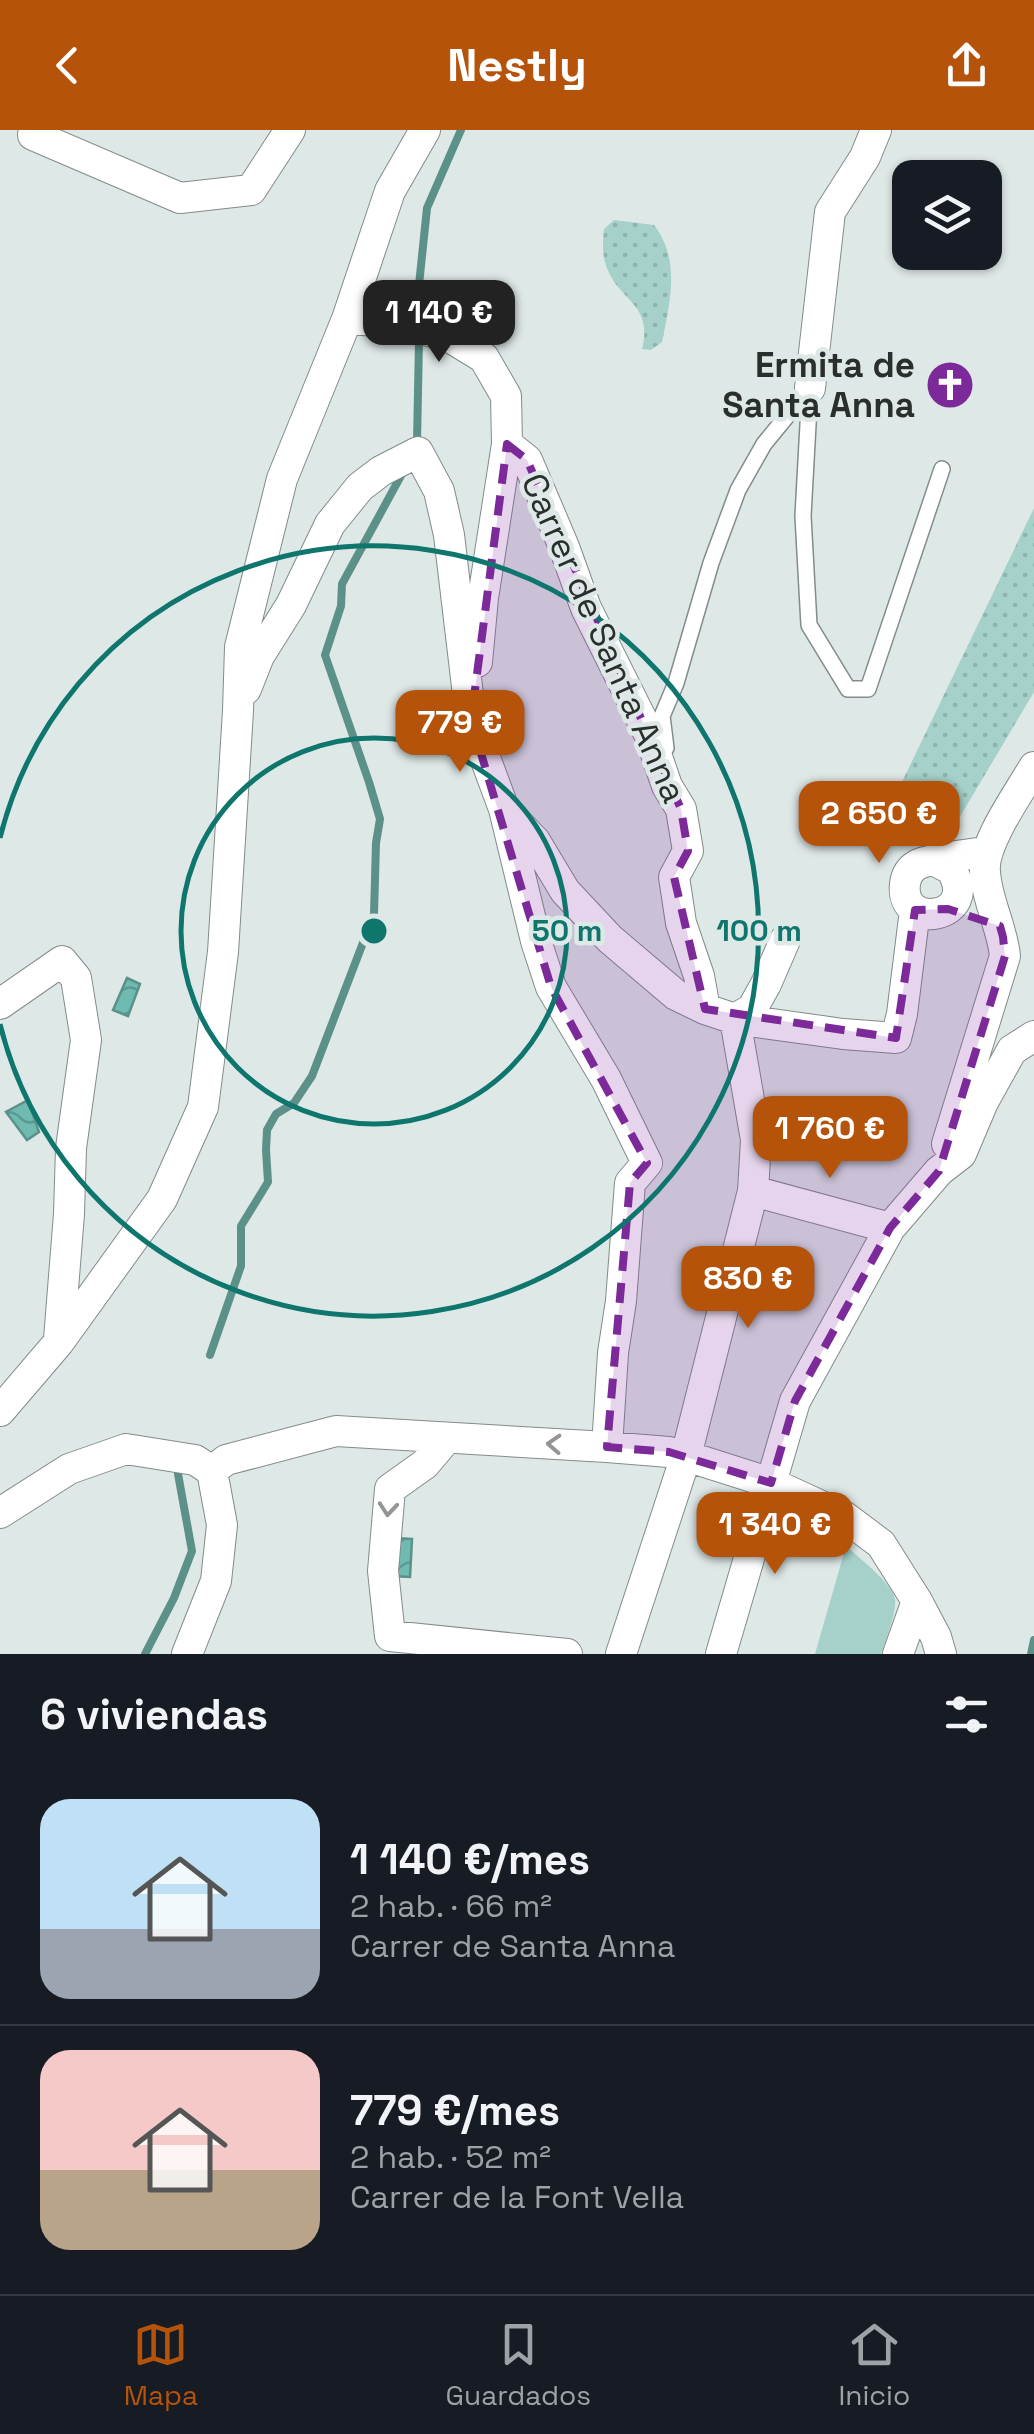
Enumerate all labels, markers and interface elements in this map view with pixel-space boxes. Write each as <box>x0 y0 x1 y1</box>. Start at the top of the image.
text: Nestly <box>447 37 587 94</box>
icon: back <box>40 38 95 93</box>
icon: share <box>939 38 994 93</box>
map controls <box>892 160 1002 270</box>
button: layers <box>892 160 1002 270</box>
pin: 1 140 € <box>347 280 531 365</box>
text: 1 140 € <box>385 292 493 332</box>
place label: Ermita de Santa Anna <box>722 343 915 427</box>
church icon: Ermita de Santa Anna <box>924 359 976 411</box>
street label: Carrer de Santa Anna <box>512 467 696 809</box>
pin: 779 € <box>390 690 530 775</box>
text: 779 € <box>417 702 503 742</box>
pin: 2 650 € <box>787 781 971 866</box>
text: 2 650 € <box>821 793 937 833</box>
text: 50 m <box>532 911 602 950</box>
text: 100 m <box>716 911 802 950</box>
centre of rings <box>356 913 392 949</box>
pin: 1 760 € <box>738 1096 922 1181</box>
text: 1 760 € <box>775 1108 885 1148</box>
pin: 830 € <box>678 1246 818 1331</box>
text: 830 € <box>703 1258 793 1298</box>
one-way arrow <box>545 1434 561 1455</box>
pin: 1 340 € <box>683 1492 867 1577</box>
one-way arrow <box>378 1502 400 1518</box>
text: 1 340 € <box>719 1504 831 1544</box>
icon: filters <box>939 1687 994 1742</box>
text: 6 viviendas <box>40 1688 268 1741</box>
text: 1 140 €/mes <box>350 1833 590 1886</box>
icon: home <box>120 1839 240 1959</box>
text: 2 hab. · 66 m² <box>350 1886 552 1926</box>
text: Carrer de Santa Anna <box>350 1926 675 1966</box>
text: 779 €/mes <box>350 2084 560 2137</box>
icon: home <box>120 2090 240 2210</box>
text: 2 hab. · 52 m² <box>350 2137 551 2177</box>
text: Carrer de la Font Vella <box>350 2177 684 2217</box>
tab: Mapa <box>124 2317 198 2413</box>
tab: Guardados <box>446 2317 591 2413</box>
tab: Inicio <box>839 2317 910 2413</box>

